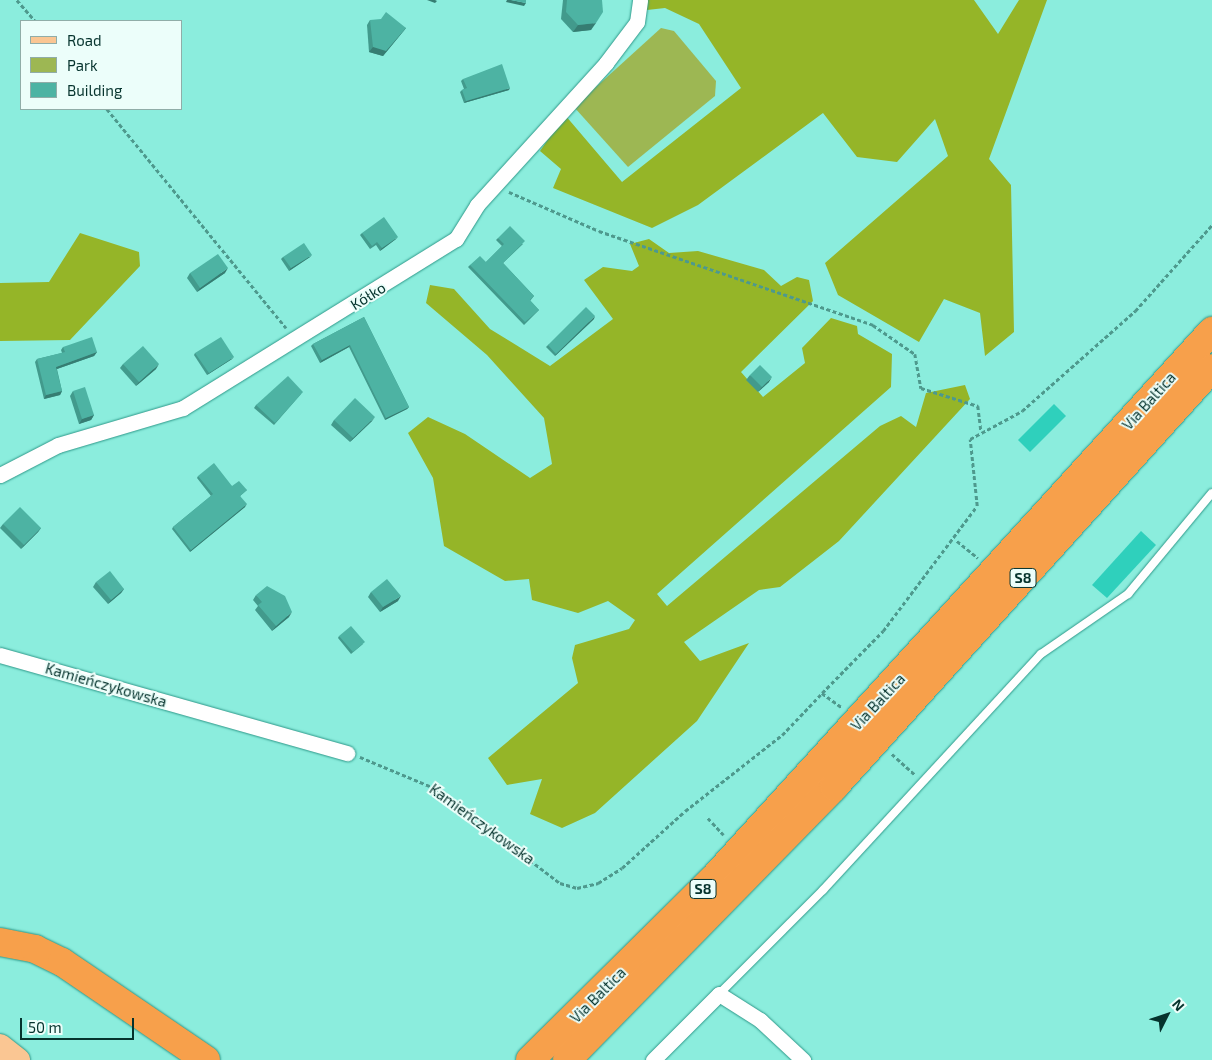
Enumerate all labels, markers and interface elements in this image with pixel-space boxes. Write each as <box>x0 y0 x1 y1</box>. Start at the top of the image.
legend <box>20 20 182 110</box>
text: Road <box>67 31 102 49</box>
text: Park <box>67 56 98 74</box>
text: Building <box>67 81 122 99</box>
street label: Kółko <box>347 278 389 314</box>
street label: Via Baltica <box>1118 368 1180 434</box>
road number: S8 <box>1009 566 1037 590</box>
street label: Kamieńczykowska <box>43 659 169 711</box>
street label: Via Baltica <box>847 670 909 734</box>
street label: Kamieńczykowska <box>426 780 538 868</box>
road number: S8 <box>689 878 717 901</box>
street label: Via Baltica <box>566 963 630 1027</box>
north arrow <box>1142 990 1192 1040</box>
text: N <box>1169 995 1188 1014</box>
scale bar <box>22 1008 136 1040</box>
text: 50 m <box>28 1018 62 1036</box>

